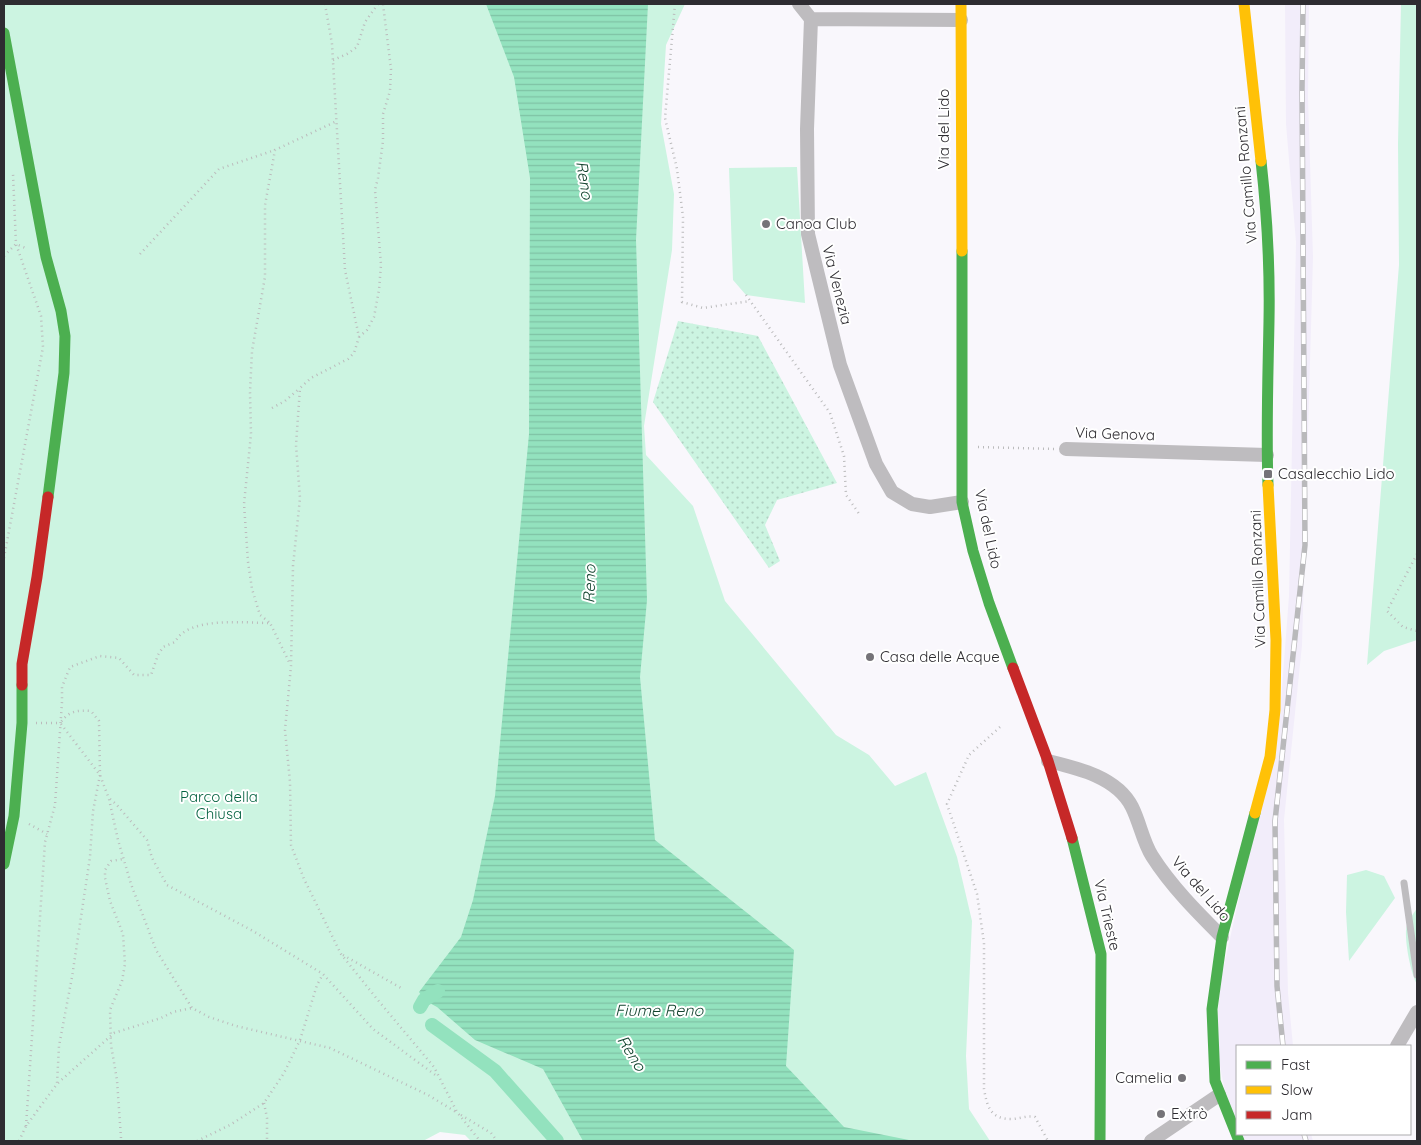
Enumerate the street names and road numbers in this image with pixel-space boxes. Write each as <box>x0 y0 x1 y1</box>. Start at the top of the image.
street label: Via del Lido <box>934 89 953 169</box>
street label: Via Camillo Ronzani <box>1230 106 1261 245</box>
street label: Via Venezia <box>818 243 857 327</box>
street label: Via Genova <box>1075 423 1155 444</box>
street label: Via del Lido <box>971 487 1006 570</box>
street label: Via Camillo Ronzani <box>1246 510 1269 648</box>
street label: Via del Lido <box>1168 852 1235 925</box>
street label: Via Trieste <box>1090 877 1125 952</box>

